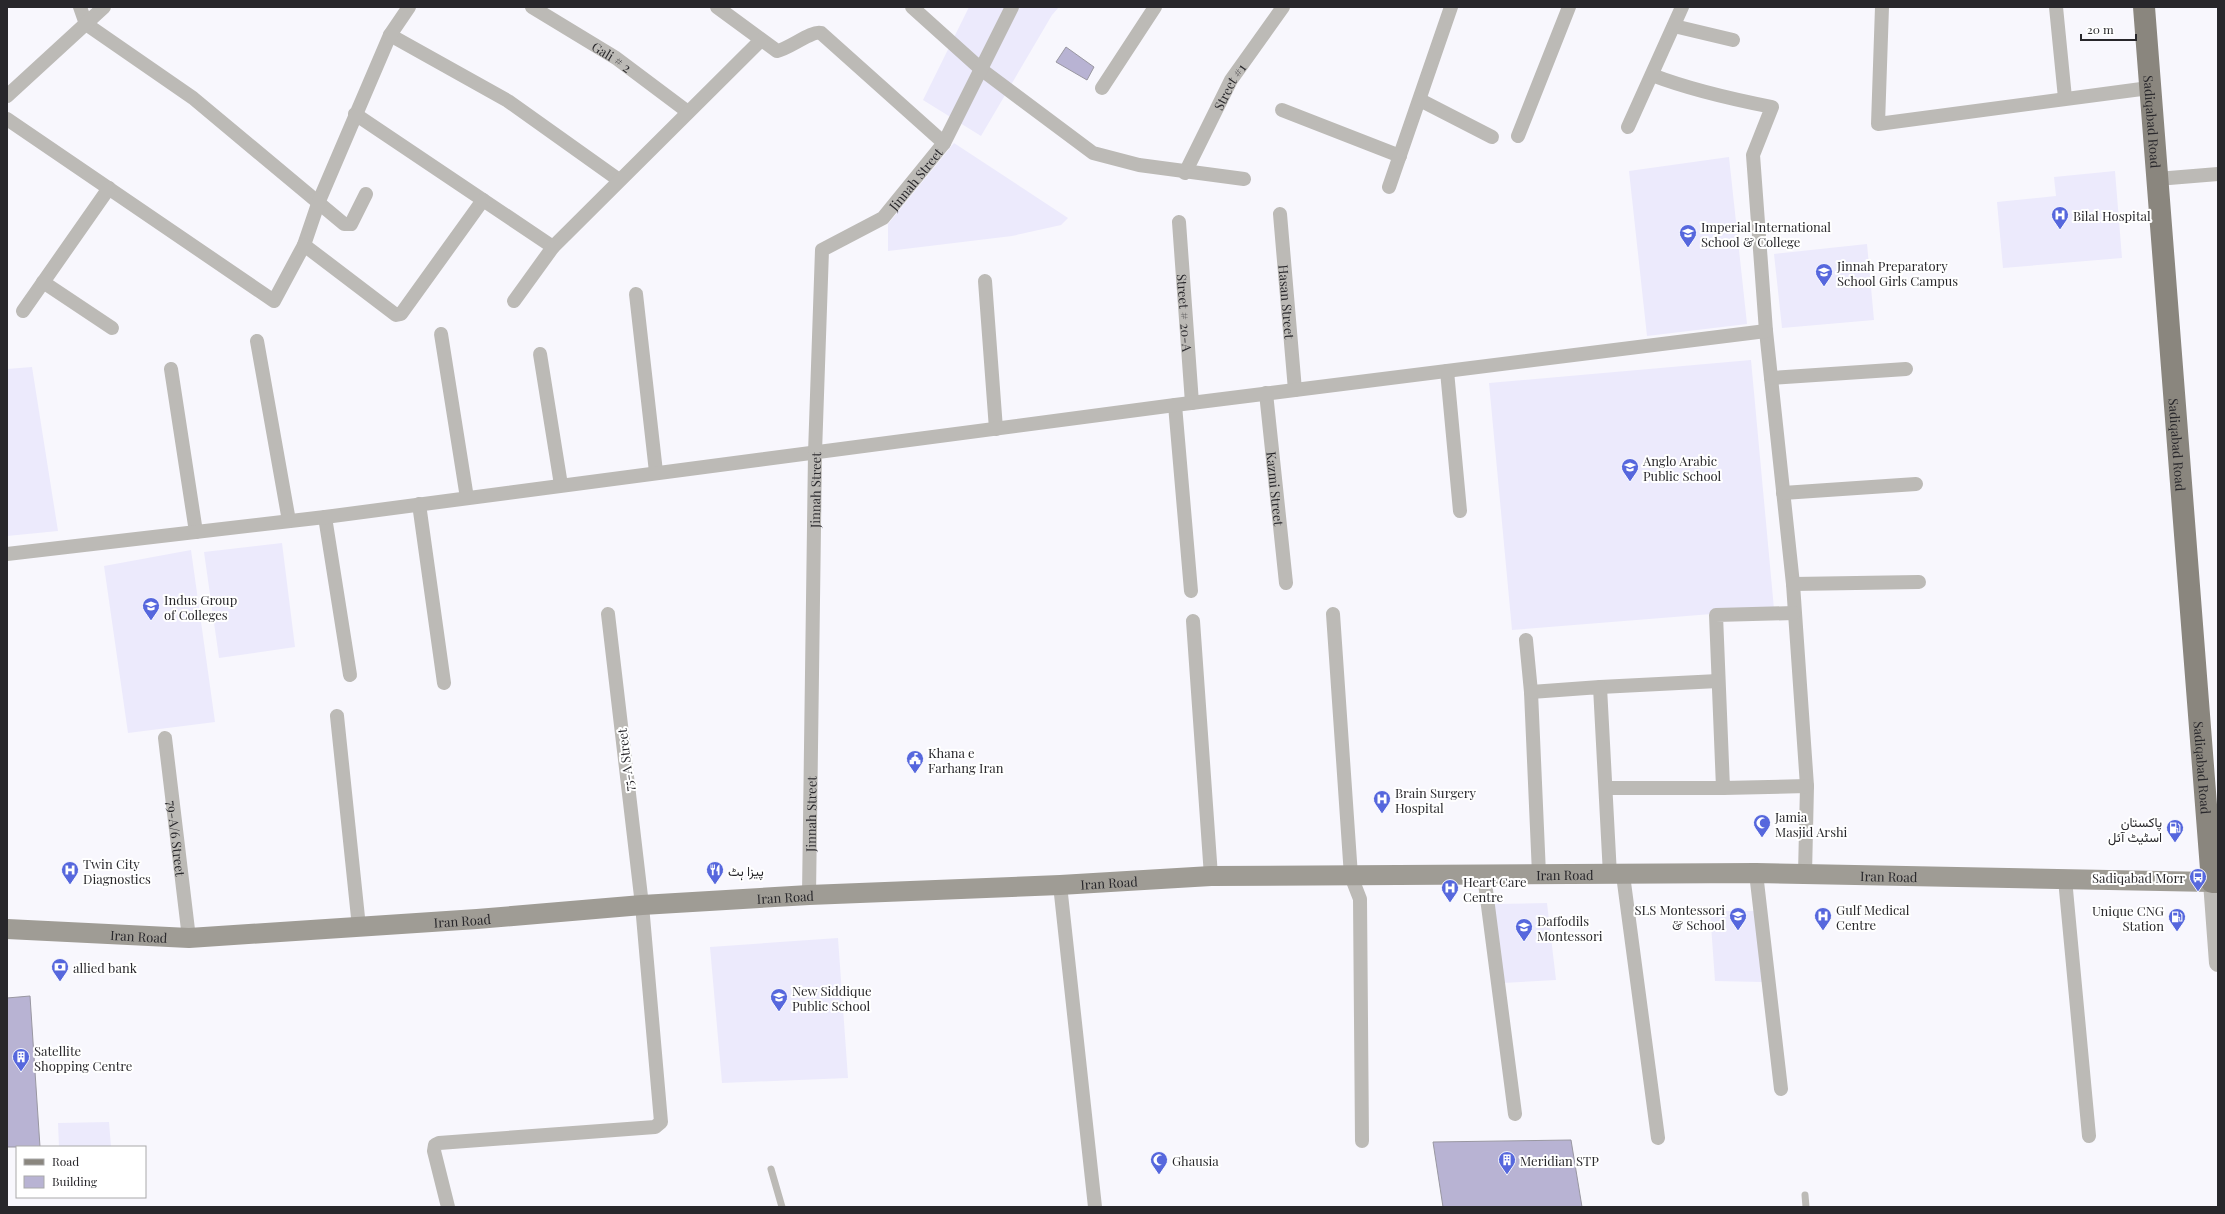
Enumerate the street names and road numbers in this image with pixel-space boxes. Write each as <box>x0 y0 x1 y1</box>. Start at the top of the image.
street label: Gali # 2 <box>589 37 635 75</box>
street label: Street #1 <box>1209 60 1249 113</box>
street label: Sadiqabad Road <box>2141 75 2165 169</box>
street label: Jinnah Street <box>884 143 946 214</box>
street label: Hasan Street <box>1276 264 1299 340</box>
street label: Street # 20-A <box>1174 273 1197 353</box>
street label: Sadiqabad Road <box>2166 398 2190 492</box>
street label: Kazmi Street <box>1264 450 1288 527</box>
street label: Jinnah Street <box>805 452 824 529</box>
street label: Sadiqabad Road <box>2191 721 2215 815</box>
street label: 75-A Street <box>613 727 637 793</box>
street label: Jinnah Street <box>801 776 819 853</box>
street label: 79-A/6 Street <box>164 799 190 877</box>
street label: Iran Road <box>1536 865 1594 883</box>
street label: Iran Road <box>1860 867 1918 885</box>
street label: Iran Road <box>1080 872 1139 892</box>
street label: Iran Road <box>756 886 815 907</box>
street label: Iran Road <box>433 909 492 930</box>
street label: Iran Road <box>110 926 168 945</box>

